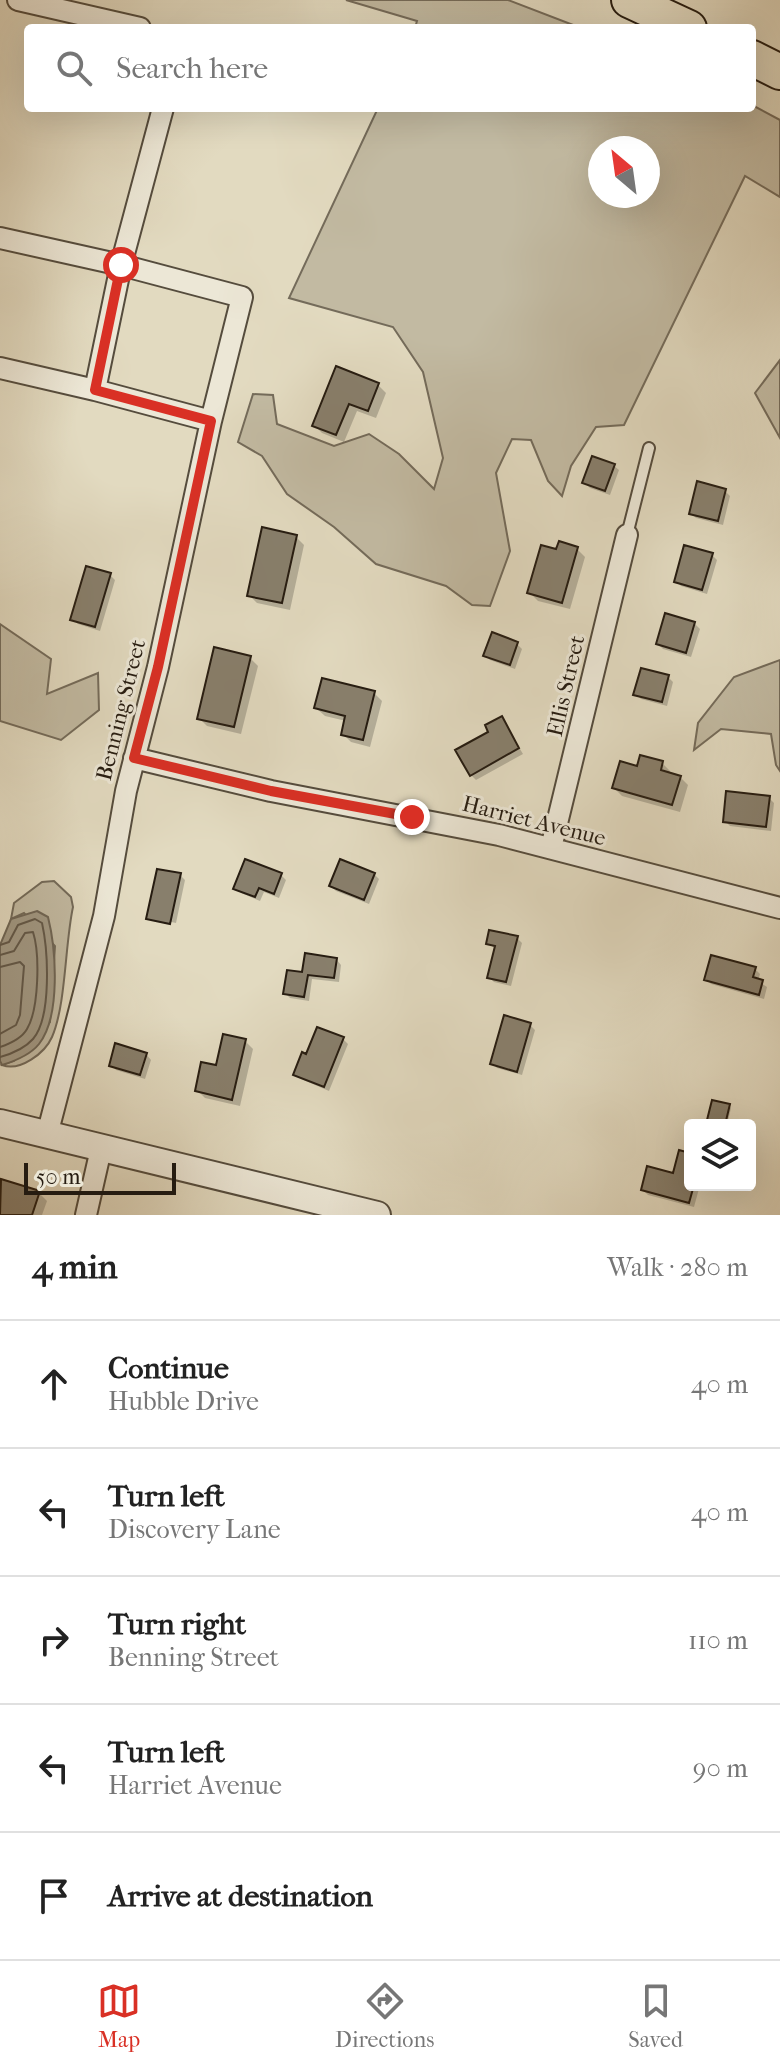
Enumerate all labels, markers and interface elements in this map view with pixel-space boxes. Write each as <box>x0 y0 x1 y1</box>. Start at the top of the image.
search box <box>24 24 756 112</box>
icon: search <box>52 46 96 90</box>
text: Search here <box>116 51 268 86</box>
north arrow <box>588 136 660 208</box>
route start <box>103 247 139 283</box>
street label: Ellis Street <box>542 633 590 739</box>
street label: Benning Street <box>91 637 151 783</box>
street label: Harriet Avenue <box>459 791 609 851</box>
route end <box>394 799 430 835</box>
map controls <box>684 1119 756 1191</box>
button: layers <box>684 1119 756 1191</box>
scale bar <box>24 1159 176 1195</box>
text: 50 m <box>36 1164 81 1190</box>
text: 4 min <box>32 1247 117 1287</box>
text: Walk · 280 m <box>607 1252 748 1283</box>
text: Continue <box>108 1351 229 1386</box>
icon: ahead <box>32 1362 76 1406</box>
text: 40 m <box>691 1369 748 1400</box>
text: Hubble Drive <box>108 1386 259 1417</box>
text: Turn left <box>108 1479 225 1514</box>
icon: left <box>32 1490 76 1534</box>
text: 40 m <box>691 1497 748 1528</box>
text: Discovery Lane <box>108 1514 281 1545</box>
text: Turn right <box>108 1607 246 1642</box>
icon: right <box>32 1618 76 1662</box>
text: 110 m <box>688 1625 748 1656</box>
text: Benning Street <box>108 1642 279 1673</box>
text: Turn left <box>108 1735 225 1770</box>
icon: left <box>32 1746 76 1790</box>
text: 90 m <box>693 1753 748 1784</box>
text: Harriet Avenue <box>108 1770 282 1801</box>
icon: arrive <box>32 1874 76 1918</box>
text: Arrive at destination <box>108 1879 373 1914</box>
tab: Map <box>97 1979 141 2053</box>
tab: Directions <box>335 1979 434 2053</box>
tab: Saved <box>628 1979 683 2053</box>

